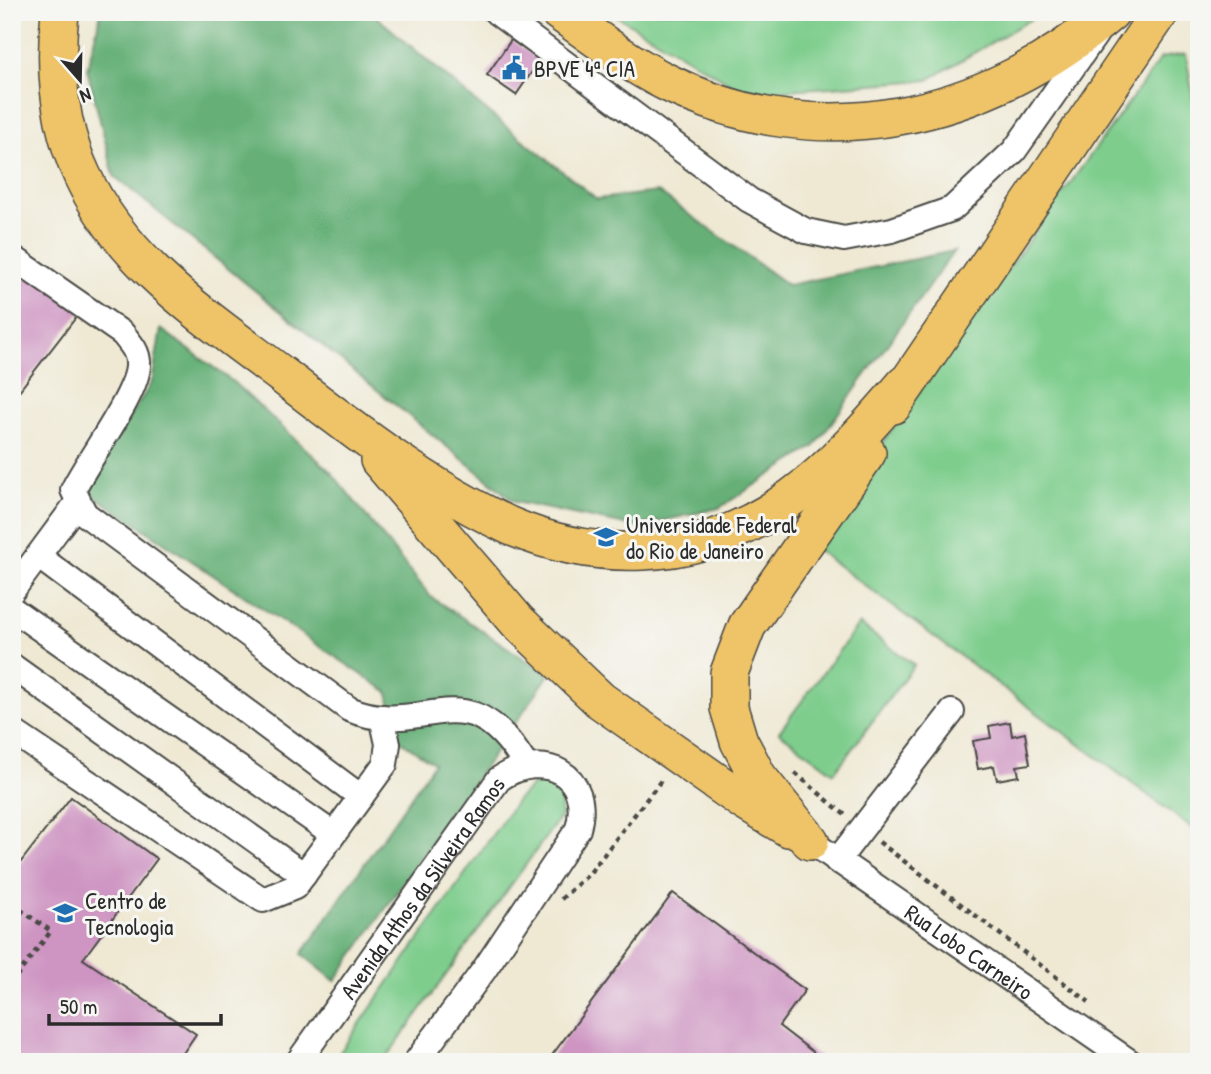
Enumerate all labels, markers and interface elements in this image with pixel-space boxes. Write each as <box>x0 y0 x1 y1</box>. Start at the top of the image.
north arrow <box>46 46 116 116</box>
place label: BPVE 4ª CIA <box>534 53 635 84</box>
public building icon: BPVE 4ª CIA <box>500 54 528 82</box>
text: N <box>77 82 95 110</box>
place label: Universidade Federal do Rio de Janeiro <box>626 509 798 566</box>
school or university icon: Universidade Federal do Rio de Janeiro <box>592 523 620 551</box>
street label: Avenida Athos da Silveira Ramos <box>332 770 512 1005</box>
place label: Centro de Tecnologia <box>85 885 173 942</box>
street label: Rua Lobo Carneiro <box>899 896 1040 1006</box>
school or university icon: Centro de Tecnologia <box>51 899 79 927</box>
scale bar <box>49 983 220 1027</box>
text: 50 m <box>60 992 97 1021</box>

